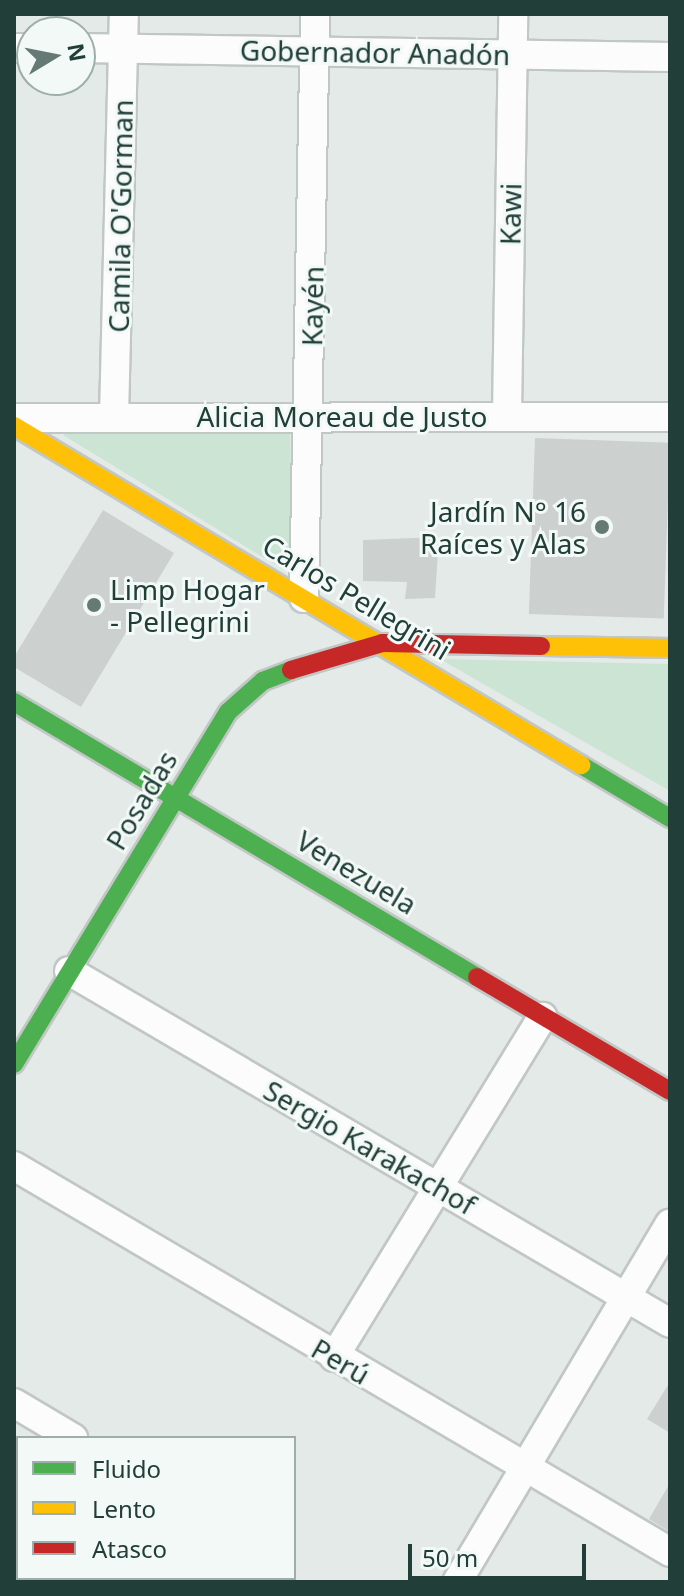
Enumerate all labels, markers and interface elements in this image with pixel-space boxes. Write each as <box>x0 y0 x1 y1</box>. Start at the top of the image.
north arrow <box>16 16 96 96</box>
street label: Gobernador Anadón <box>240 33 510 71</box>
text: N <box>61 41 94 64</box>
street label: Camila O'Gorman <box>101 99 139 333</box>
street label: Kawi <box>493 183 527 245</box>
street label: Kayén <box>295 266 329 346</box>
street label: Alicia Moreau de Justo <box>196 399 488 433</box>
place label: Jardín N° 16 Raíces y Alas <box>420 494 586 560</box>
marker: Jardín N° 16 Raíces y Alas <box>593 518 611 536</box>
street label: Carlos Pellegrini <box>257 528 457 666</box>
place label: Limp Hogar - Pellegrini <box>110 572 265 638</box>
marker: Limp Hogar - Pellegrini <box>85 596 103 614</box>
street label: Posadas <box>98 744 184 856</box>
street label: Venezuela <box>291 823 423 921</box>
street label: Sergio Karakachof <box>258 1073 482 1221</box>
street label: Perú <box>306 1331 376 1391</box>
legend <box>16 1436 296 1580</box>
text: Fluido <box>92 1452 161 1485</box>
text: Lento <box>92 1492 156 1525</box>
scale bar <box>412 1528 590 1578</box>
text: Atasco <box>92 1532 167 1565</box>
text: 50 m <box>422 1541 478 1574</box>

